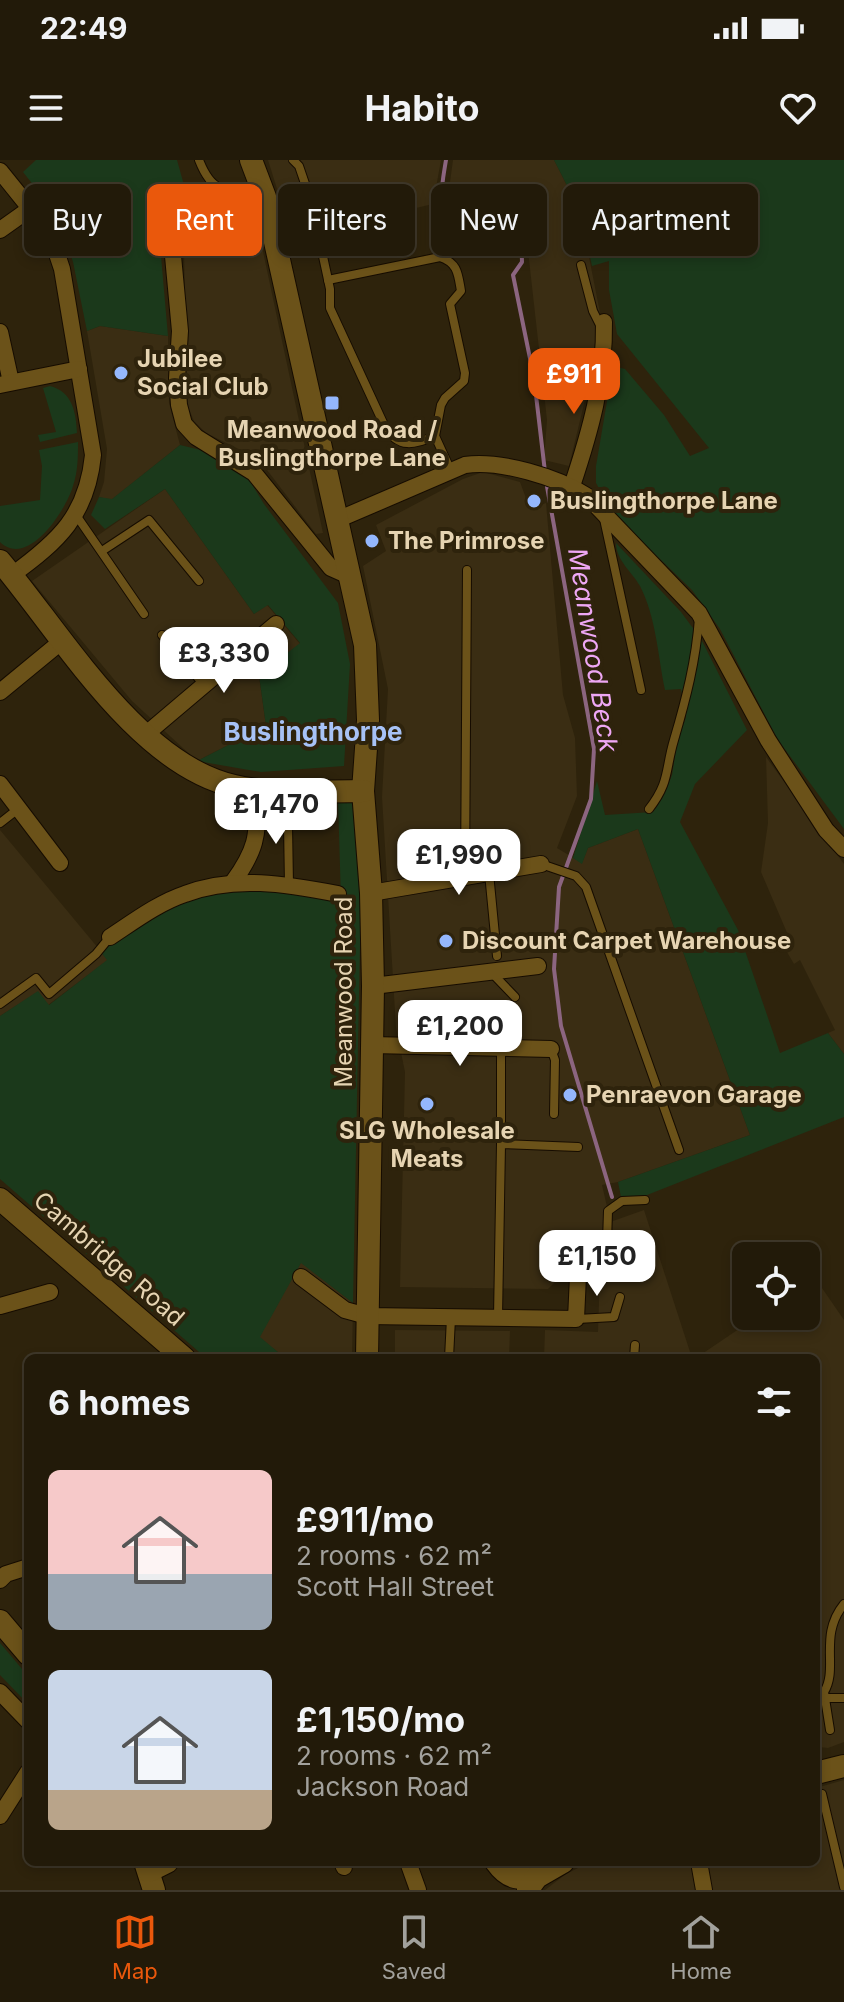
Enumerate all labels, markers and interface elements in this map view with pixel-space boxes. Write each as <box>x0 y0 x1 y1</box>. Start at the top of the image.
text: 22:49 <box>40 10 128 46</box>
icon: menu <box>24 86 68 130</box>
text: Habito <box>364 86 480 130</box>
icon: heart <box>776 86 820 130</box>
chip: Buy <box>24 184 131 256</box>
chip: Rent <box>147 184 262 256</box>
chip: Filters <box>278 184 415 256</box>
chip: New <box>431 184 547 256</box>
chip: Apartment <box>563 184 758 256</box>
place label: Jubilee Social Club <box>137 344 269 401</box>
pin: £911 <box>527 348 621 416</box>
text: £911 <box>546 358 602 389</box>
marker: Jubilee Social Club <box>112 364 130 382</box>
marker: Meanwood Road / Buslingthorpe Lane <box>323 394 341 412</box>
place label: Meanwood Road / Buslingthorpe Lane <box>218 415 446 472</box>
place label: Buslingthorpe Lane <box>550 486 778 515</box>
marker: Buslingthorpe Lane <box>525 492 543 510</box>
place label: The Primrose <box>388 526 545 555</box>
marker: The Primrose <box>363 532 381 550</box>
water label: Meanwood Beck <box>562 546 625 755</box>
pin: £3,330 <box>159 627 289 695</box>
text: £3,330 <box>178 637 270 668</box>
district label: Buslingthorpe <box>223 716 403 747</box>
pin: £1,470 <box>211 778 341 846</box>
text: £1,470 <box>233 788 319 819</box>
pin: £1,990 <box>394 829 524 897</box>
text: £1,990 <box>415 839 503 870</box>
street label: Meanwood Road <box>329 897 358 1087</box>
place label: Discount Carpet Warehouse <box>462 926 791 955</box>
marker: Discount Carpet Warehouse <box>437 932 455 950</box>
pin: £1,200 <box>395 1000 525 1068</box>
text: £1,200 <box>416 1010 504 1041</box>
place label: Penraevon Garage <box>586 1080 802 1109</box>
marker: Penraevon Garage <box>561 1086 579 1104</box>
marker: SLG Wholesale Meats <box>418 1095 436 1113</box>
place label: SLG Wholesale Meats <box>339 1116 515 1173</box>
street label: Cambridge Road <box>28 1185 191 1332</box>
pin: £1,150 <box>532 1230 662 1298</box>
text: £1,150 <box>557 1240 637 1271</box>
map controls <box>732 1242 820 1330</box>
button: locate <box>732 1242 820 1330</box>
icon: filters <box>752 1380 796 1424</box>
text: 6 homes <box>48 1382 190 1423</box>
text: £911/mo <box>296 1499 434 1540</box>
icon: home <box>112 1502 208 1598</box>
text: 2 rooms · 62 m² <box>296 1540 492 1571</box>
text: Scott Hall Street <box>296 1571 494 1602</box>
text: £1,150/mo <box>296 1699 465 1740</box>
icon: home <box>112 1702 208 1798</box>
text: 2 rooms · 62 m² <box>296 1740 492 1771</box>
text: Jackson Road <box>296 1771 469 1802</box>
tab: Map <box>112 1910 158 1984</box>
tab: Saved <box>382 1910 446 1984</box>
tab: Home <box>670 1910 732 1984</box>

